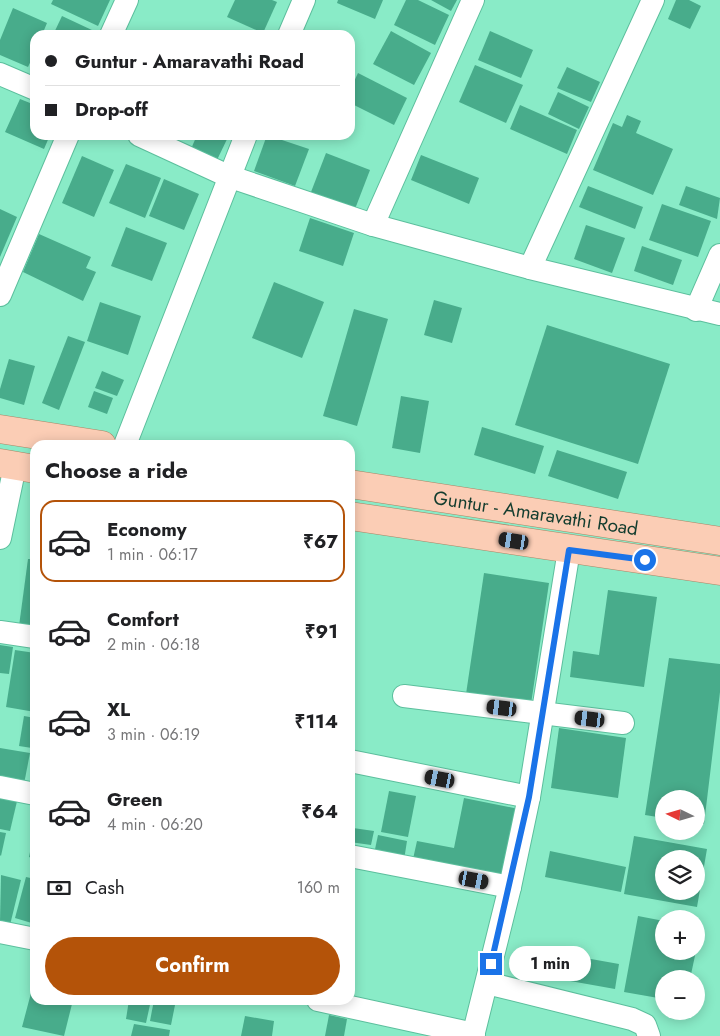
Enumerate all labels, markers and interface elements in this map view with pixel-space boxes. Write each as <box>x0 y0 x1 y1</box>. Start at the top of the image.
text: Guntur - Amaravathi Road <box>75 48 304 75</box>
text: Drop-off <box>75 96 148 123</box>
text: Choose a ride <box>45 454 188 486</box>
street label: Guntur - Amaravathi Road <box>431 484 640 542</box>
text: Economy <box>107 516 187 543</box>
icon: car <box>47 519 92 564</box>
text: ₹67 <box>303 528 338 555</box>
car <box>498 531 529 551</box>
text: 1 min · 06:17 <box>107 543 198 566</box>
route start <box>634 549 656 571</box>
text: Comfort <box>107 606 179 633</box>
icon: car <box>47 609 92 654</box>
text: ₹91 <box>305 618 338 645</box>
text: 2 min · 06:18 <box>107 633 200 656</box>
text: XL <box>107 696 130 723</box>
icon: car <box>47 699 92 744</box>
car <box>486 699 517 717</box>
text: ₹114 <box>295 708 338 735</box>
car <box>574 710 605 728</box>
text: 3 min · 06:19 <box>107 723 200 746</box>
car <box>423 769 456 789</box>
text: Green <box>107 786 163 813</box>
icon: car <box>47 789 92 834</box>
north arrow <box>655 790 705 840</box>
map controls <box>655 790 705 1020</box>
text: ₹64 <box>301 798 338 825</box>
text: 4 min · 06:20 <box>107 813 203 836</box>
button: layers <box>655 850 705 900</box>
car <box>457 870 490 890</box>
icon: cash <box>45 874 73 902</box>
text: Cash <box>85 874 125 901</box>
text: 160 m <box>297 876 340 899</box>
button: + <box>655 910 705 960</box>
button: Confirm <box>45 937 340 995</box>
callout: 1 min <box>508 946 591 982</box>
text: 1 min <box>530 952 570 975</box>
route end <box>480 953 502 975</box>
button: − <box>655 970 705 1020</box>

